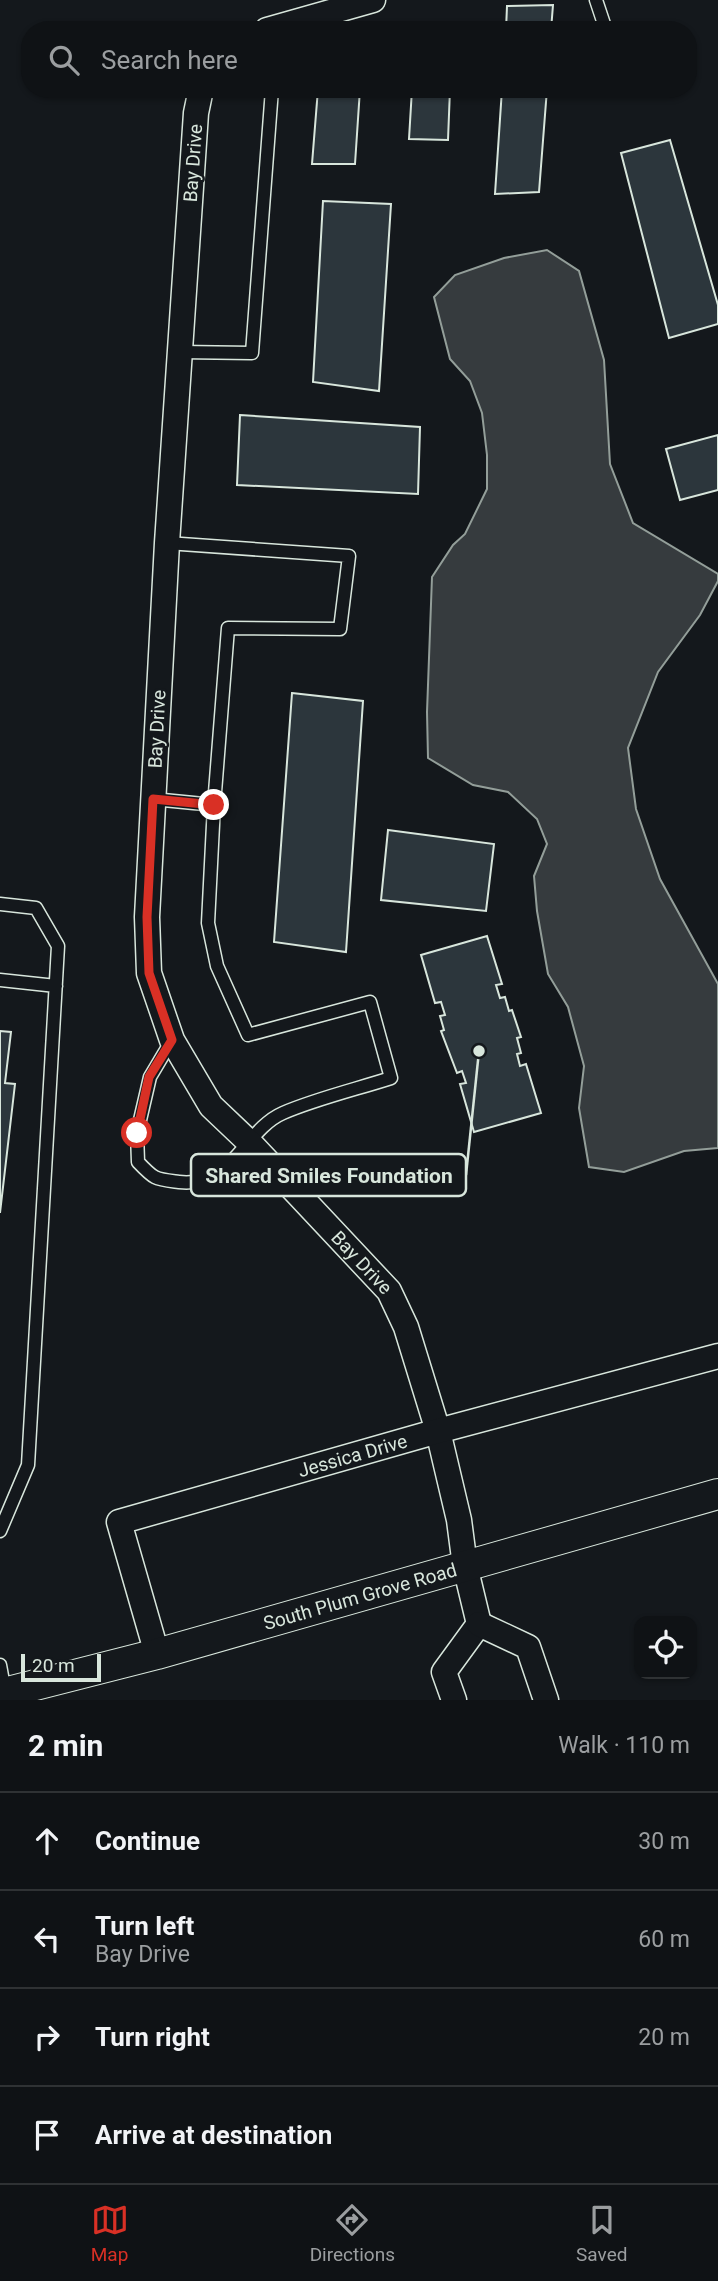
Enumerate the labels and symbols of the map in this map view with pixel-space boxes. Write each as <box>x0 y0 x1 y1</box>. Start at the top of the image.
street label: Bay Drive <box>179 123 207 203</box>
street label: Bay Drive <box>143 689 171 769</box>
route end <box>198 789 229 820</box>
route start <box>121 1117 152 1148</box>
callout: Shared Smiles Foundation <box>191 1154 466 1196</box>
text: Shared Smiles Foundation <box>205 1164 453 1188</box>
street label: Bay Drive <box>327 1226 397 1299</box>
street label: Jessica Drive <box>295 1429 410 1482</box>
street label: South Plum Grove Road <box>261 1558 459 1635</box>
scale bar <box>21 1651 102 1683</box>

